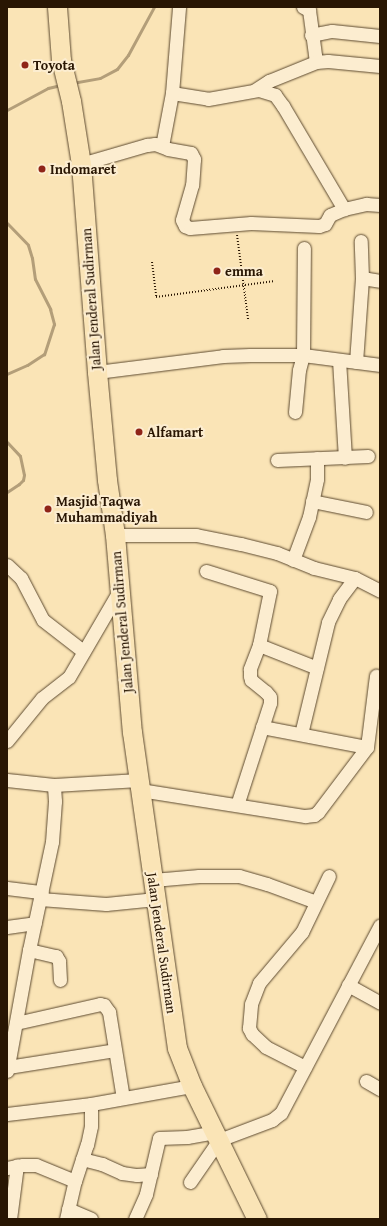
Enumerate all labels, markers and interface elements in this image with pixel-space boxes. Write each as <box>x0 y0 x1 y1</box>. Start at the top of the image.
place label: Toyota <box>33 57 75 73</box>
marker: Toyota <box>20 60 30 70</box>
place label: Indomaret <box>50 161 116 177</box>
marker: Indomaret <box>37 164 47 174</box>
street label: Jalan Jenderal Sudirman <box>78 228 104 370</box>
place label: emma <box>225 263 263 279</box>
marker: emma <box>212 266 222 276</box>
place label: Alfamart <box>147 424 203 440</box>
marker: Alfamart <box>134 427 144 437</box>
place label: Masjid Taqwa Muhammadiyah <box>56 493 157 526</box>
marker: Masjid Taqwa Muhammadiyah <box>43 504 53 514</box>
street label: Jalan Jenderal Sudirman <box>107 550 137 694</box>
street label: Jalan Jenderal Sudirman <box>144 871 180 1015</box>

